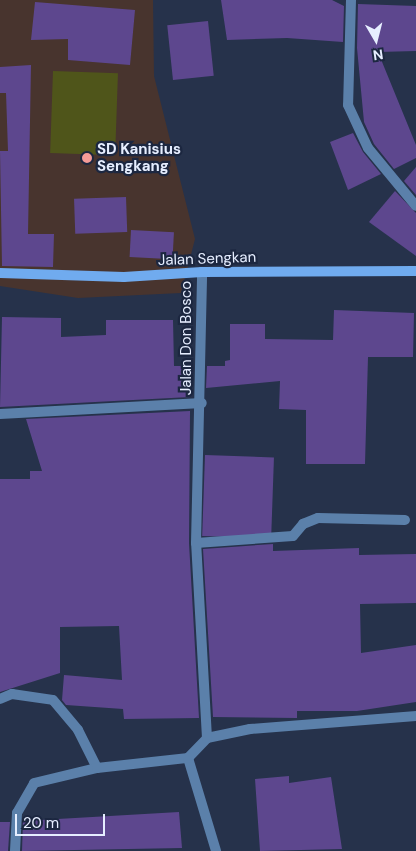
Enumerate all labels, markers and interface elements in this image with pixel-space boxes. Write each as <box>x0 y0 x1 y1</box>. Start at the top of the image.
north arrow <box>351 15 401 65</box>
text: N <box>372 45 384 64</box>
place label: SD Kanisius Sengkang <box>97 140 181 175</box>
marker: SD Kanisius Sengkang <box>81 152 93 164</box>
street label: Jalan Sengkan <box>158 248 256 270</box>
street label: Jalan Don Bosco <box>178 281 196 395</box>
scale bar <box>18 804 108 836</box>
text: 20 m <box>23 813 59 833</box>

